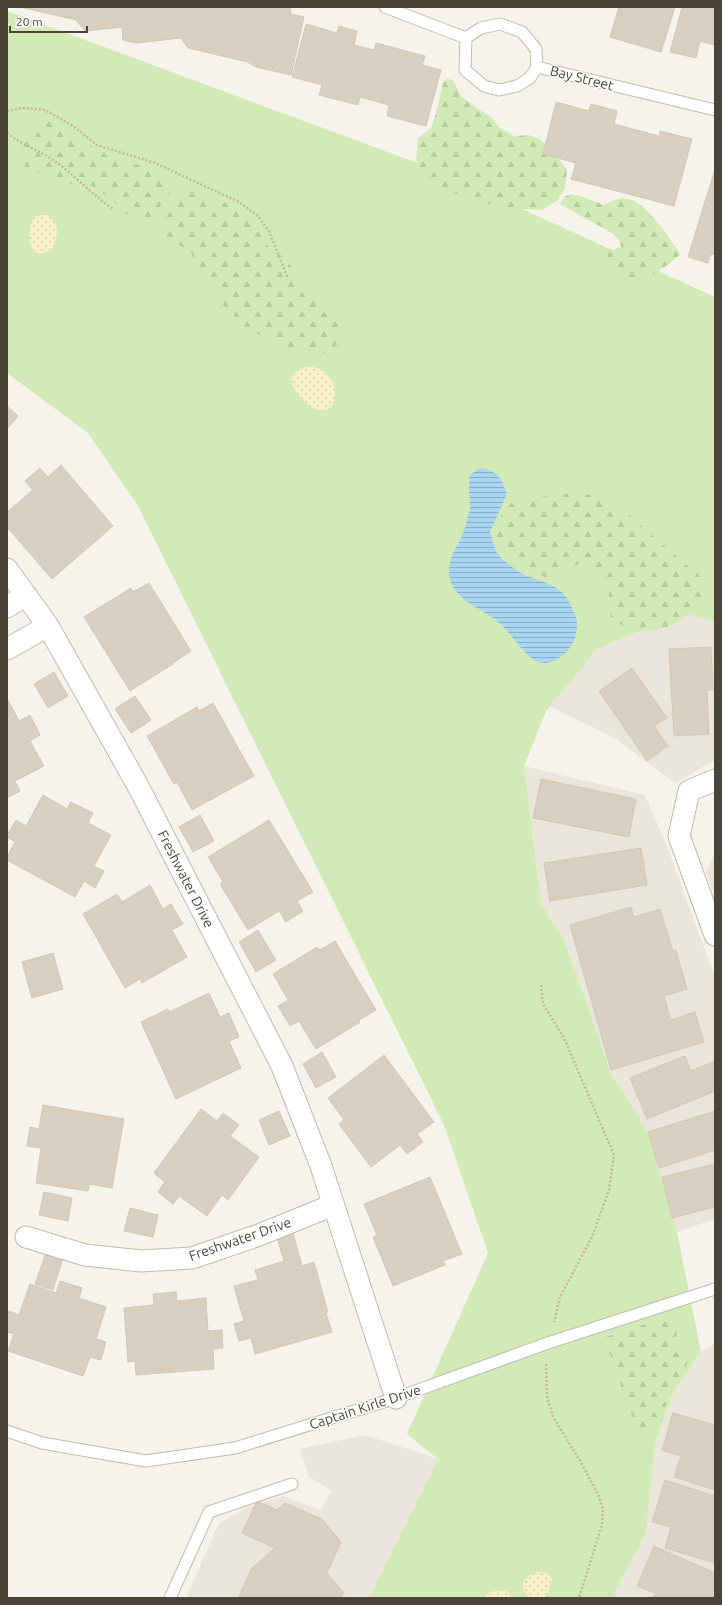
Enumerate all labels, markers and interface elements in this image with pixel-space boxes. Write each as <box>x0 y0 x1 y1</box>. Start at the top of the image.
scale bar <box>10 8 87 34</box>
text: 20 m <box>16 15 43 28</box>
street label: Bay Street <box>548 62 616 94</box>
street label: Freshwater Drive <box>155 828 217 930</box>
street label: Freshwater Drive <box>187 1214 293 1264</box>
street label: Captain Kirle Drive <box>307 1381 423 1433</box>

